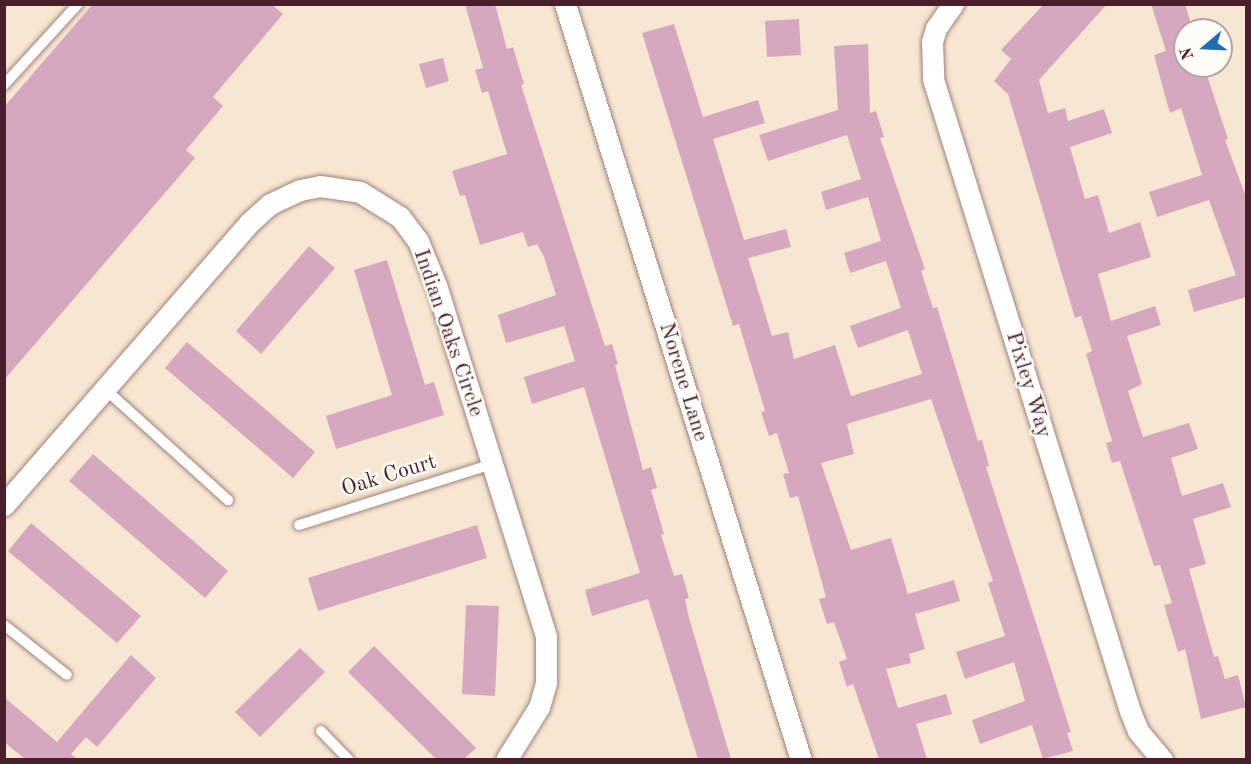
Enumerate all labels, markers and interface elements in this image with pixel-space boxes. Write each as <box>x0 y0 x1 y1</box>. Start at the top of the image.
north arrow <box>1173 18 1233 78</box>
text: N <box>1178 45 1197 62</box>
street label: Indian Oaks Circle <box>407 246 489 420</box>
street label: Norene Lane <box>652 319 714 445</box>
street label: Pixley Way <box>999 328 1057 442</box>
street label: Oak Court <box>338 449 440 503</box>

